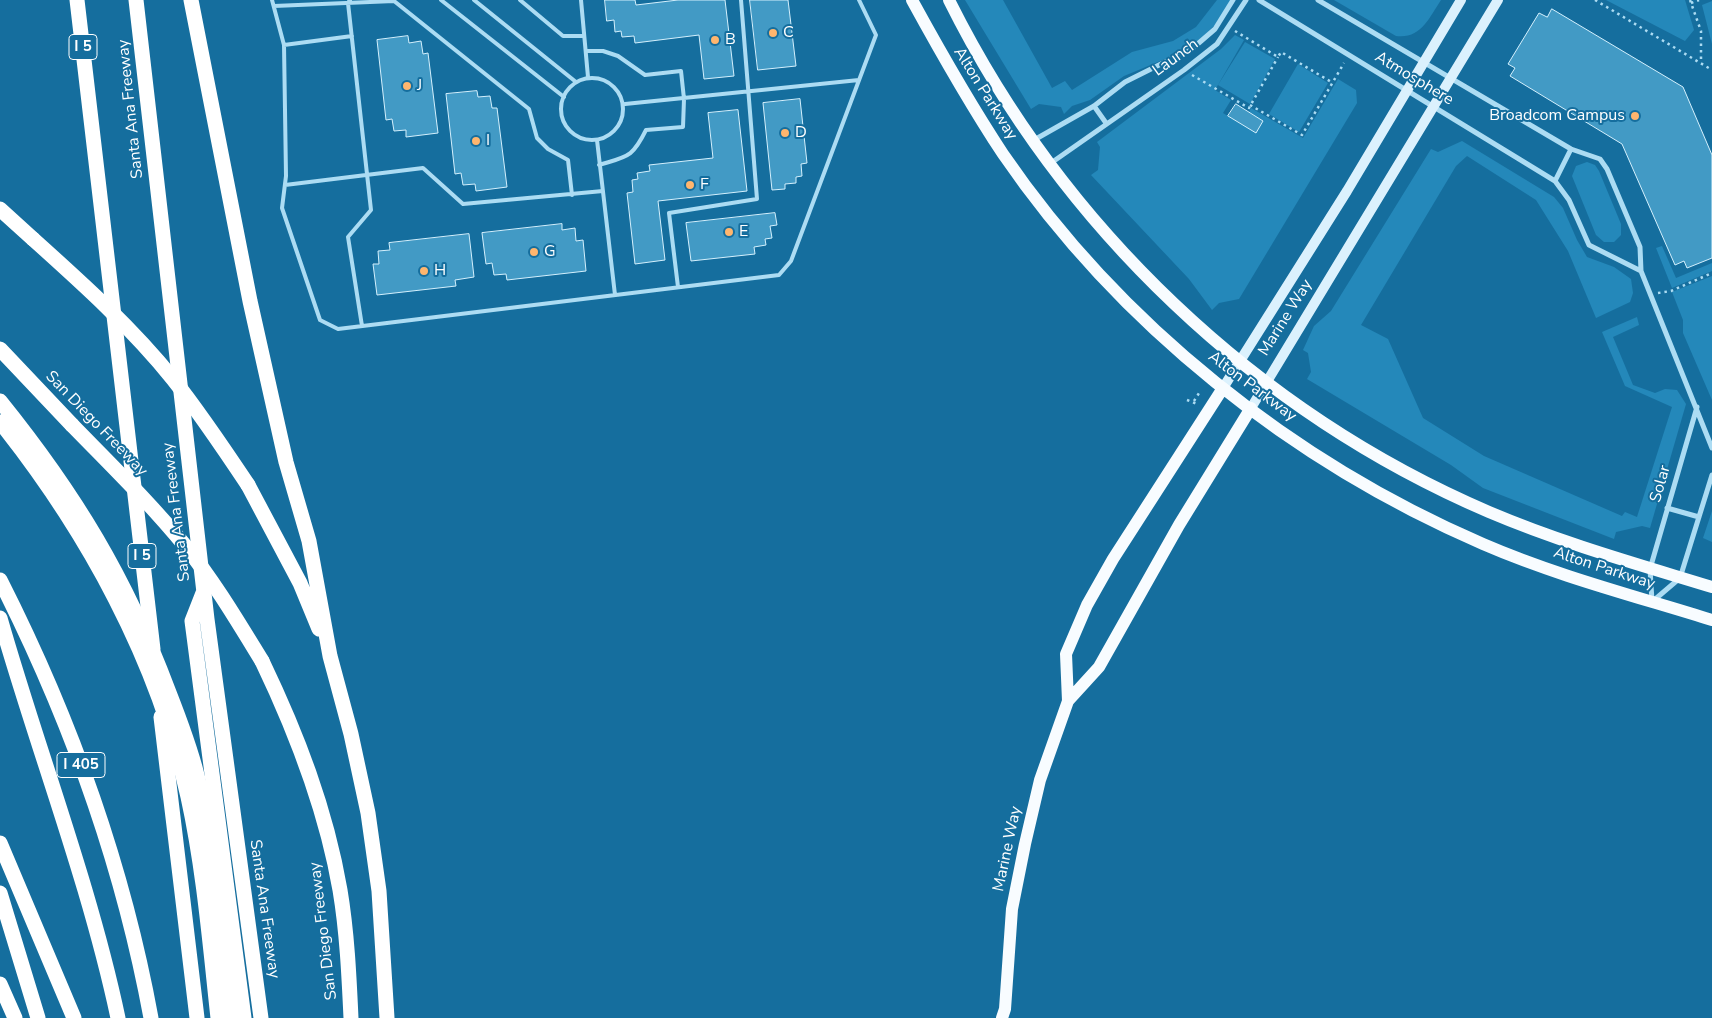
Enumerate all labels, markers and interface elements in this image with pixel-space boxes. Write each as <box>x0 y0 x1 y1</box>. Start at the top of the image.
place label: C <box>783 23 794 43</box>
marker: C <box>767 27 779 39</box>
place label: B <box>725 30 736 50</box>
road number: I 5 <box>69 34 97 60</box>
marker: B <box>709 34 721 46</box>
street label: Launch <box>1149 35 1203 81</box>
street label: Santa Ana Freeway <box>114 38 148 180</box>
street label: Alton Parkway <box>949 44 1021 144</box>
street label: Atmosphere <box>1371 48 1457 110</box>
place label: J <box>417 76 422 96</box>
marker: J <box>401 80 413 92</box>
place label: Broadcom Campus <box>1489 106 1625 126</box>
marker: Broadcom Campus <box>1629 110 1641 122</box>
place label: D <box>795 123 807 143</box>
marker: D <box>779 127 791 139</box>
place label: I <box>486 131 490 151</box>
marker: I <box>470 135 482 147</box>
place label: F <box>700 175 709 195</box>
marker: F <box>684 179 696 191</box>
place label: E <box>739 222 748 242</box>
marker: E <box>723 226 735 238</box>
place label: G <box>544 242 556 262</box>
marker: G <box>528 246 540 258</box>
place label: H <box>434 261 446 281</box>
marker: H <box>418 265 430 277</box>
street label: Marine Way <box>1255 276 1317 360</box>
street label: Alton Parkway <box>1204 348 1300 426</box>
street label: San Diego Freeway <box>41 367 151 481</box>
street label: Santa Ana Freeway <box>159 441 195 583</box>
street label: Solar <box>1647 463 1675 505</box>
road number: I 5 <box>128 544 156 568</box>
street label: Alton Parkway <box>1551 544 1657 594</box>
road number: I 405 <box>57 752 105 778</box>
street label: Marine Way <box>990 805 1026 893</box>
street label: Santa Ana Freeway <box>245 838 283 980</box>
street label: San Diego Freeway <box>306 861 342 1001</box>

